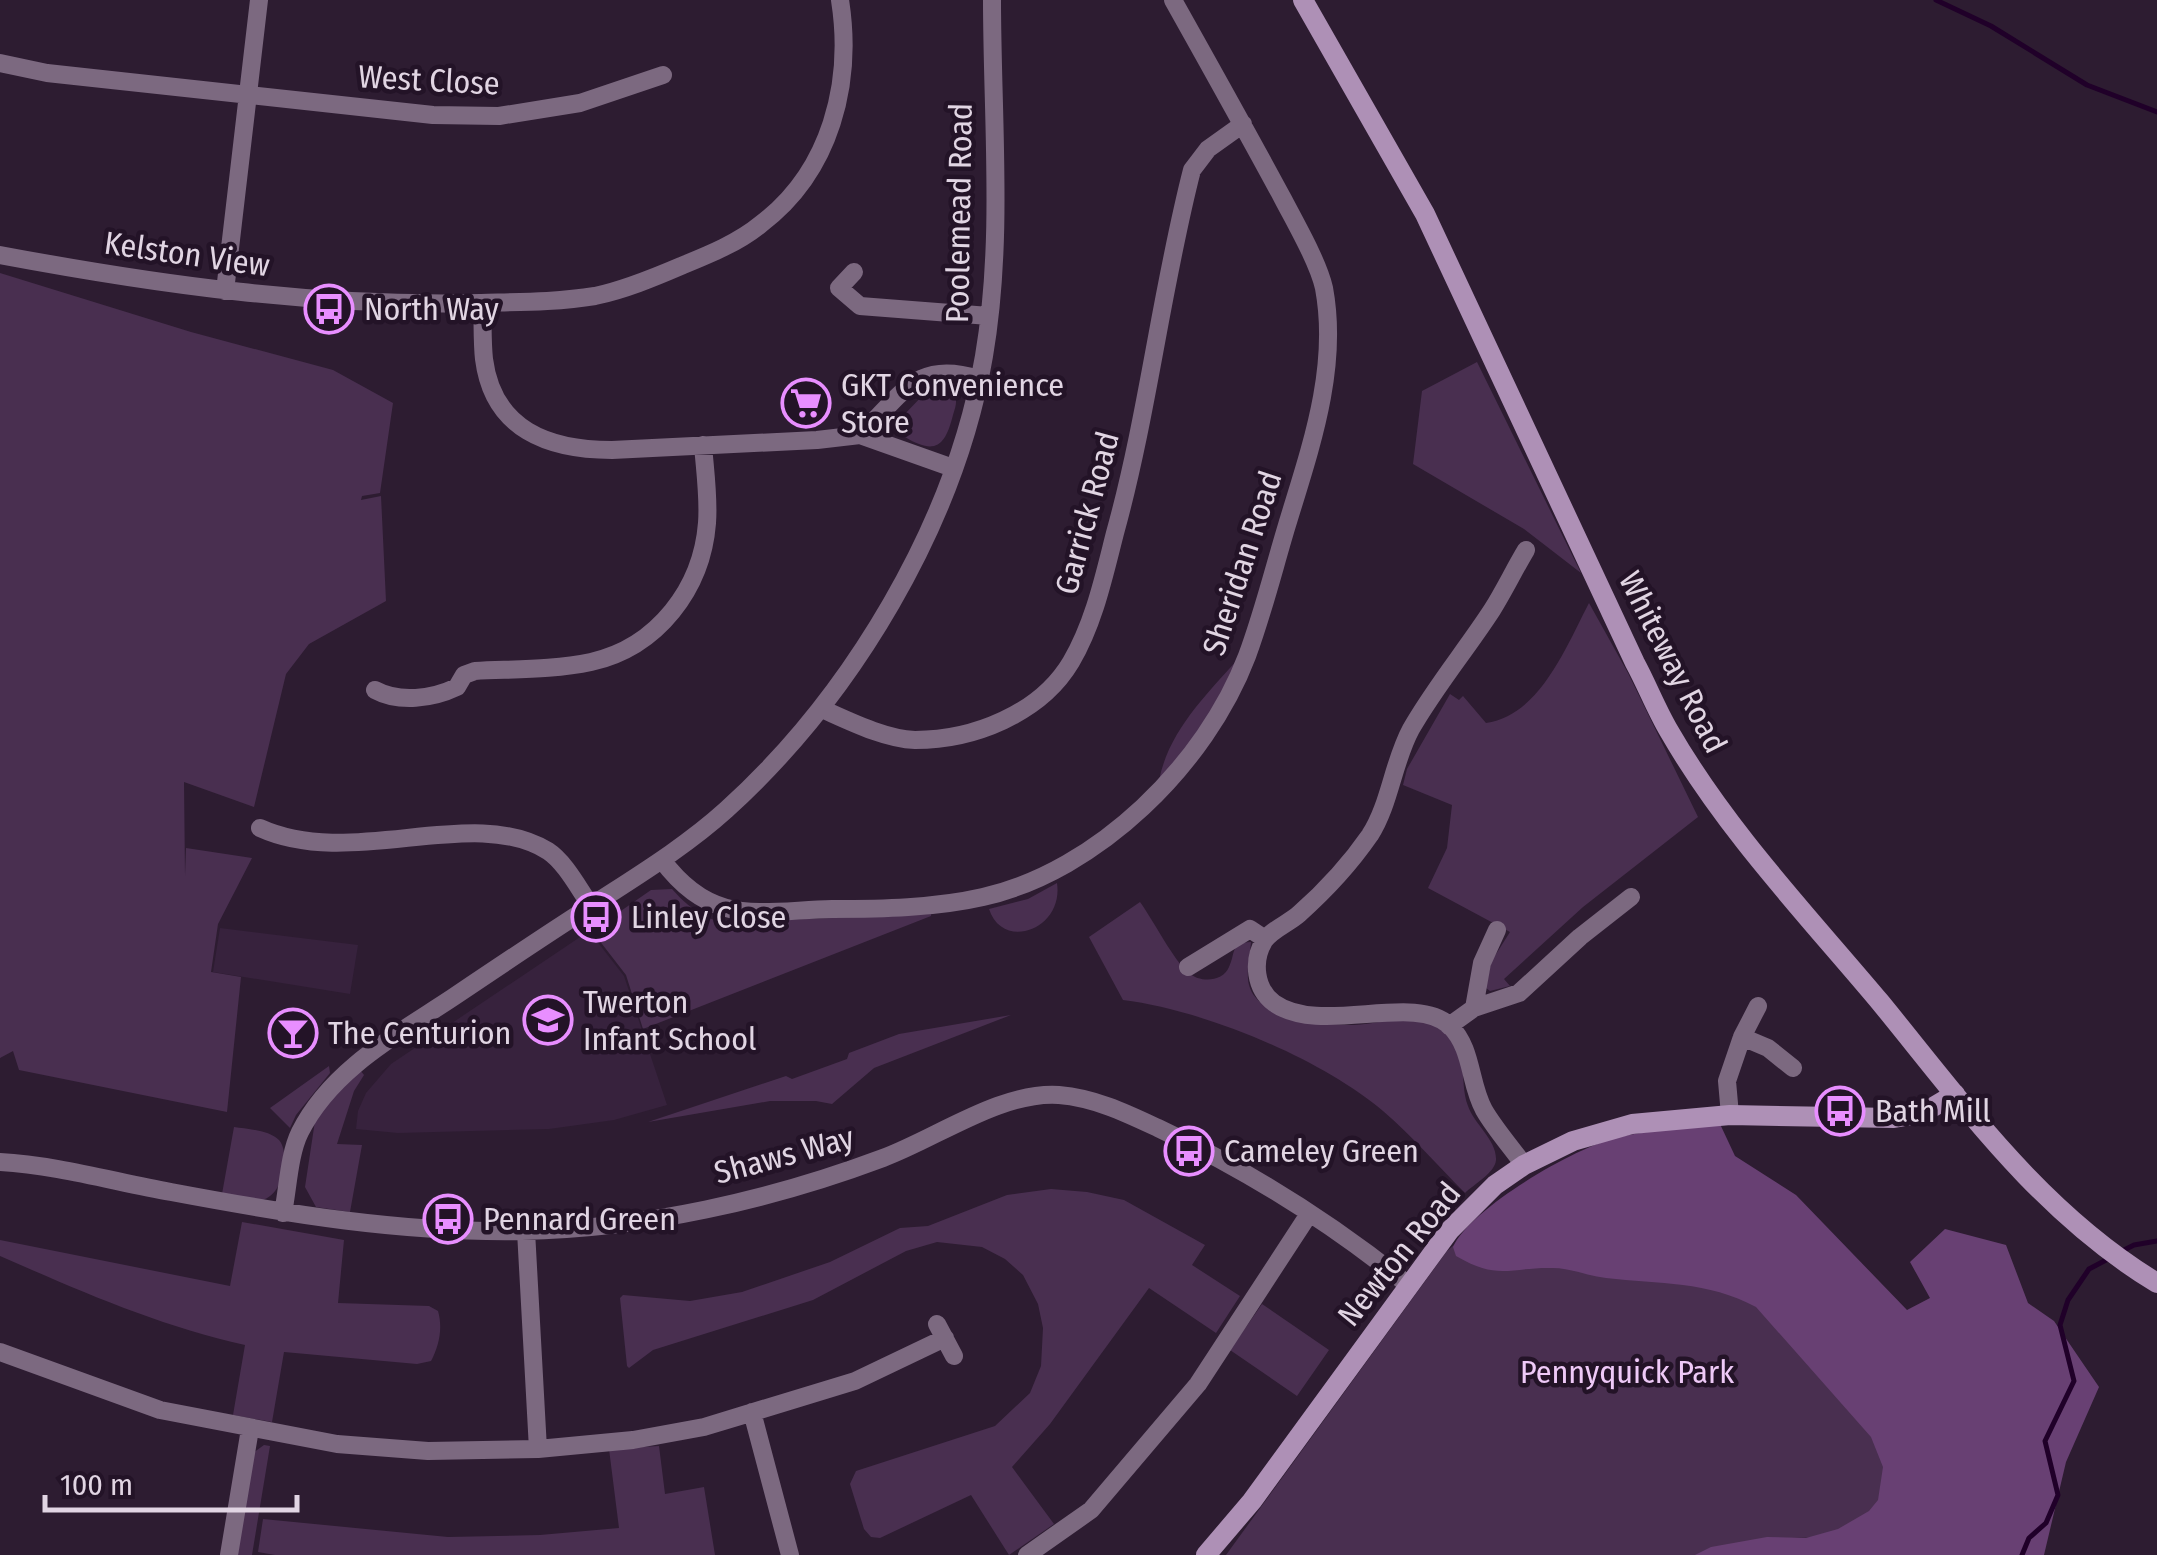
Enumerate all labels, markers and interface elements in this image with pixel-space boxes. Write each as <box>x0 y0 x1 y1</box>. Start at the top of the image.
street label: West Close <box>357 57 501 103</box>
street label: Poolemead Road <box>938 103 980 323</box>
street label: Kelston View <box>102 224 272 284</box>
bus stop icon: North Way <box>303 283 355 335</box>
place label: North Way <box>364 290 499 328</box>
place label: GKT Convenience Store <box>841 366 1064 441</box>
supermarket icon: GKT Convenience Store <box>780 377 832 429</box>
street label: Garrick Road <box>1047 427 1127 599</box>
street label: Sheridan Road <box>1194 466 1290 660</box>
street label: Whiteway Road <box>1611 565 1735 759</box>
bus stop icon: Linley Close <box>570 891 622 943</box>
place label: Linley Close <box>631 898 786 936</box>
place label: Twerton Infant School <box>583 983 756 1058</box>
school or university icon: Twerton Infant School <box>522 994 574 1046</box>
bar icon: The Centurion <box>267 1007 319 1059</box>
place label: The Centurion <box>328 1014 511 1052</box>
bus stop icon: Bath Mill <box>1814 1085 1866 1137</box>
place label: Bath Mill <box>1875 1092 1991 1130</box>
street label: Shaws Way <box>710 1118 859 1192</box>
bus stop icon: Cameley Green <box>1163 1125 1215 1177</box>
place label: Cameley Green <box>1224 1132 1419 1170</box>
street label: Newton Road <box>1330 1175 1468 1333</box>
bus stop icon: Pennard Green <box>422 1193 474 1245</box>
place label: Pennard Green <box>483 1200 676 1238</box>
park label: Pennyquick Park <box>1520 1353 1734 1391</box>
scale bar <box>45 1450 298 1512</box>
text: 100 m <box>60 1467 133 1503</box>

